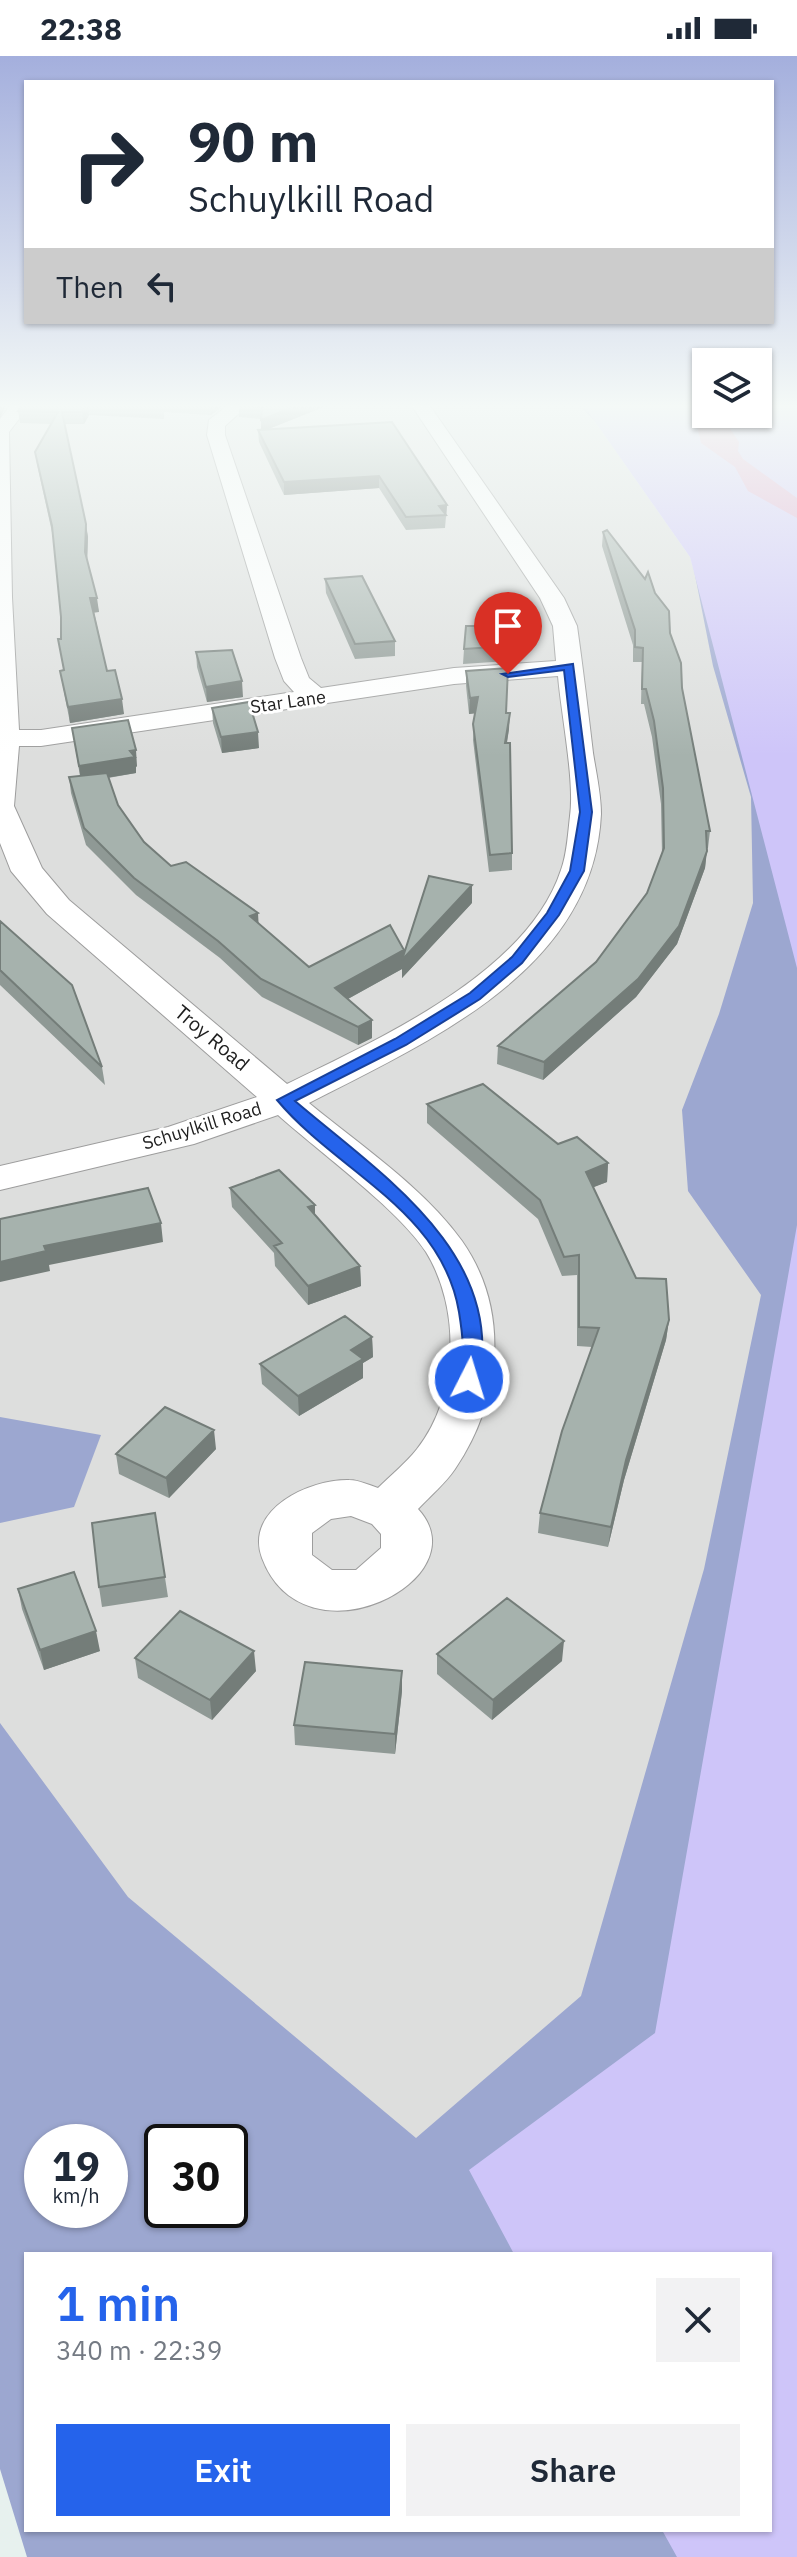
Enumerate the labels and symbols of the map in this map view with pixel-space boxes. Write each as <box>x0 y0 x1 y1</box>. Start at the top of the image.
pin <box>474 592 542 674</box>
street label: Star Lane <box>249 685 327 718</box>
street label: Troy Road <box>169 998 255 1077</box>
street label: Schuylkill Road <box>140 1097 264 1155</box>
position arrow <box>427 1337 511 1421</box>
speed limit sign: 30 <box>144 2124 248 2228</box>

